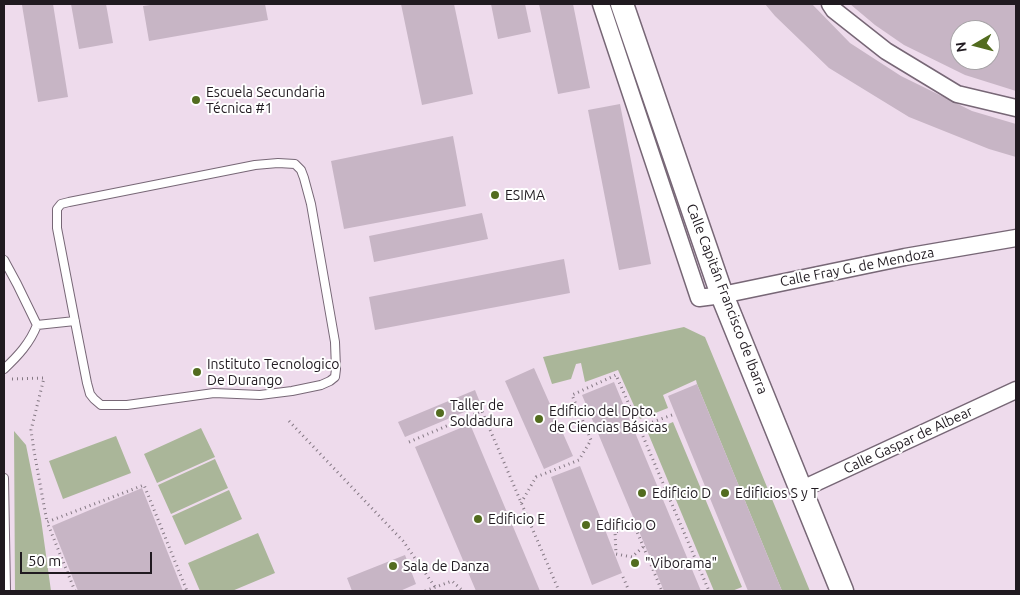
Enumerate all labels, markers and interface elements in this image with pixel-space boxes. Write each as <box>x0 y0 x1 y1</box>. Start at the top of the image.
north arrow <box>950 20 1000 70</box>
text: N <box>952 41 970 53</box>
place label: Escuela Secundaria Técnica #1 <box>206 84 325 116</box>
marker: Escuela Secundaria Técnica #1 <box>190 94 202 106</box>
place label: ESIMA <box>505 187 545 203</box>
marker: ESIMA <box>489 189 501 201</box>
street label: Calle Capitán Francisco de Ibarra <box>683 201 771 397</box>
street label: Calle Fray G. de Mendoza <box>778 244 936 290</box>
place label: Instituto Tecnologico De Durango <box>207 356 339 388</box>
marker: Instituto Tecnologico De Durango <box>191 366 203 378</box>
place label: Taller de Soldadura <box>450 397 513 430</box>
place label: Edificio del Dpto. de Ciencias Básicas <box>549 403 668 436</box>
street label: Calle Gaspar de Albear <box>841 403 975 477</box>
marker: Taller de Soldadura <box>434 407 446 419</box>
marker: Edificio del Dpto. de Ciencias Básicas <box>533 413 545 425</box>
place label: Edificio D <box>652 485 711 501</box>
place label: Edificios S y T <box>735 485 819 501</box>
marker: Edificio D <box>636 487 648 499</box>
marker: Edificios S y T <box>719 487 731 499</box>
place label: Edificio E <box>488 511 545 527</box>
marker: Edificio E <box>472 513 484 525</box>
place label: Edificio O <box>596 517 656 533</box>
marker: Edificio O <box>580 519 592 531</box>
scale bar <box>22 542 155 574</box>
text: 50 m <box>28 552 61 569</box>
place label: "Viborama" <box>645 555 717 571</box>
marker: "Viborama" <box>629 557 641 569</box>
place label: Sala de Danza <box>403 558 489 574</box>
marker: Sala de Danza <box>387 560 399 572</box>

